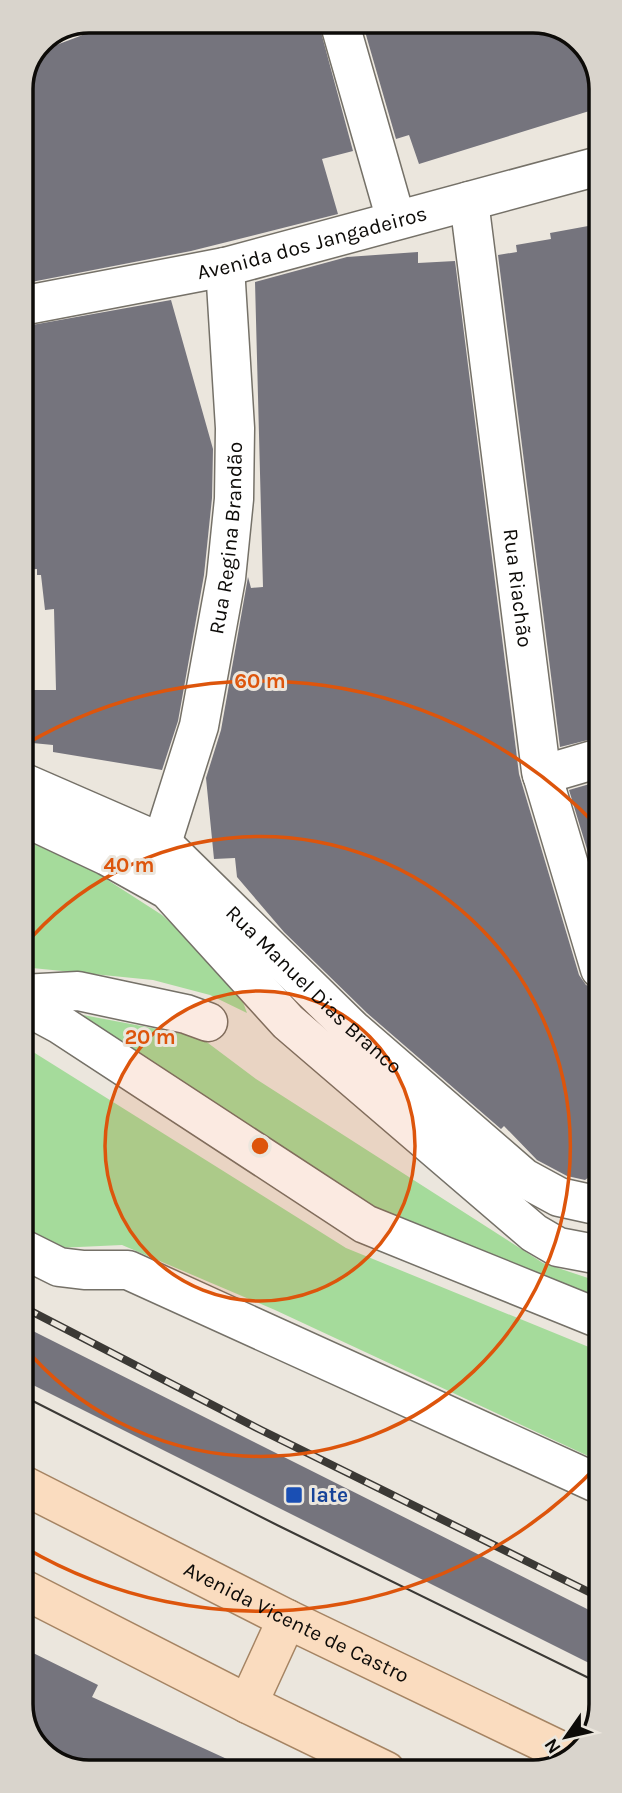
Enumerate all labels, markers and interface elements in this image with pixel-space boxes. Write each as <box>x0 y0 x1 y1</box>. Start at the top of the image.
street label: Avenida dos Jangadeiros <box>195 201 430 284</box>
street label: Rua Regina Brandão <box>204 442 247 636</box>
street label: Rua Riachão <box>498 527 537 649</box>
text: 60 m <box>234 669 286 693</box>
text: 40 m <box>103 853 155 877</box>
street label: Rua Manuel Dias Branco <box>221 901 407 1079</box>
text: 20 m <box>124 1025 176 1049</box>
centre of rings <box>248 1134 272 1158</box>
place label: Iate <box>310 1483 348 1507</box>
marker: Iate <box>284 1485 304 1505</box>
street label: Avenida Vicente de Castro <box>180 1557 413 1688</box>
north arrow <box>531 1702 601 1772</box>
text: N <box>540 1734 566 1758</box>

